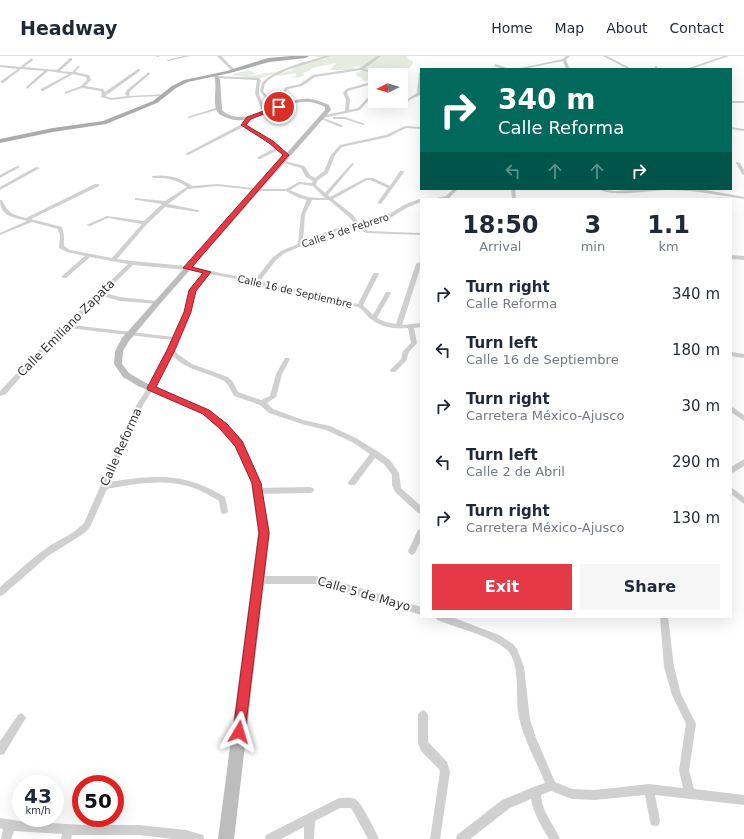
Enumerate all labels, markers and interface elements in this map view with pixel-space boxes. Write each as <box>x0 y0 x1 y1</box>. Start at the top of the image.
text: Headway <box>20 17 117 39</box>
text: Home <box>491 20 533 36</box>
text: Map <box>555 20 584 36</box>
text: About <box>606 20 648 36</box>
text: Contact <box>670 20 724 36</box>
north arrow <box>368 68 408 108</box>
map controls <box>368 68 408 108</box>
text: 340 m <box>498 83 595 116</box>
icon: right <box>432 84 484 136</box>
pin <box>262 90 296 124</box>
icon: arrive <box>268 96 290 118</box>
text: Calle Reforma <box>498 117 624 138</box>
icon: left <box>502 160 524 182</box>
icon: ahead <box>544 160 566 182</box>
icon: ahead <box>586 160 608 182</box>
icon: right <box>628 160 650 182</box>
street label: Calle 5 de Febrero <box>300 211 390 250</box>
text: 18:50 <box>462 211 539 239</box>
text: 3 <box>585 211 601 239</box>
text: 1.1 <box>647 211 690 239</box>
text: Arrival <box>479 239 521 254</box>
text: min <box>581 239 605 254</box>
text: km <box>659 239 679 254</box>
street label: Calle 16 de Septiembre <box>236 273 353 310</box>
street label: Calle Emiliano Zapata <box>15 277 117 379</box>
text: Turn right <box>466 278 550 296</box>
icon: right <box>432 283 454 305</box>
text: 340 m <box>672 285 720 303</box>
text: Calle Reforma <box>466 296 557 311</box>
text: Turn left <box>466 334 538 352</box>
icon: left <box>432 339 454 361</box>
text: 180 m <box>672 341 720 359</box>
text: Calle 16 de Septiembre <box>466 352 619 367</box>
text: Turn right <box>466 390 550 408</box>
icon: right <box>432 395 454 417</box>
text: 30 m <box>682 397 720 415</box>
street label: Calle Reforma <box>97 406 145 488</box>
text: Carretera México-Ajusco <box>466 408 624 423</box>
text: Turn left <box>466 446 538 464</box>
icon: left <box>432 451 454 473</box>
text: 290 m <box>672 453 720 471</box>
text: Calle 2 de Abril <box>466 464 565 479</box>
text: Turn right <box>466 502 550 520</box>
icon: right <box>432 507 454 529</box>
text: 130 m <box>672 509 720 527</box>
text: Carretera México-Ajusco <box>466 520 624 535</box>
button: Exit <box>432 564 572 610</box>
button: Share <box>580 564 720 610</box>
street label: Calle 5 de Mayo <box>316 574 412 614</box>
position arrow <box>218 711 260 753</box>
speed limit sign: 50 <box>72 775 124 827</box>
text: 43 <box>24 784 52 808</box>
text: km/h <box>25 805 51 816</box>

